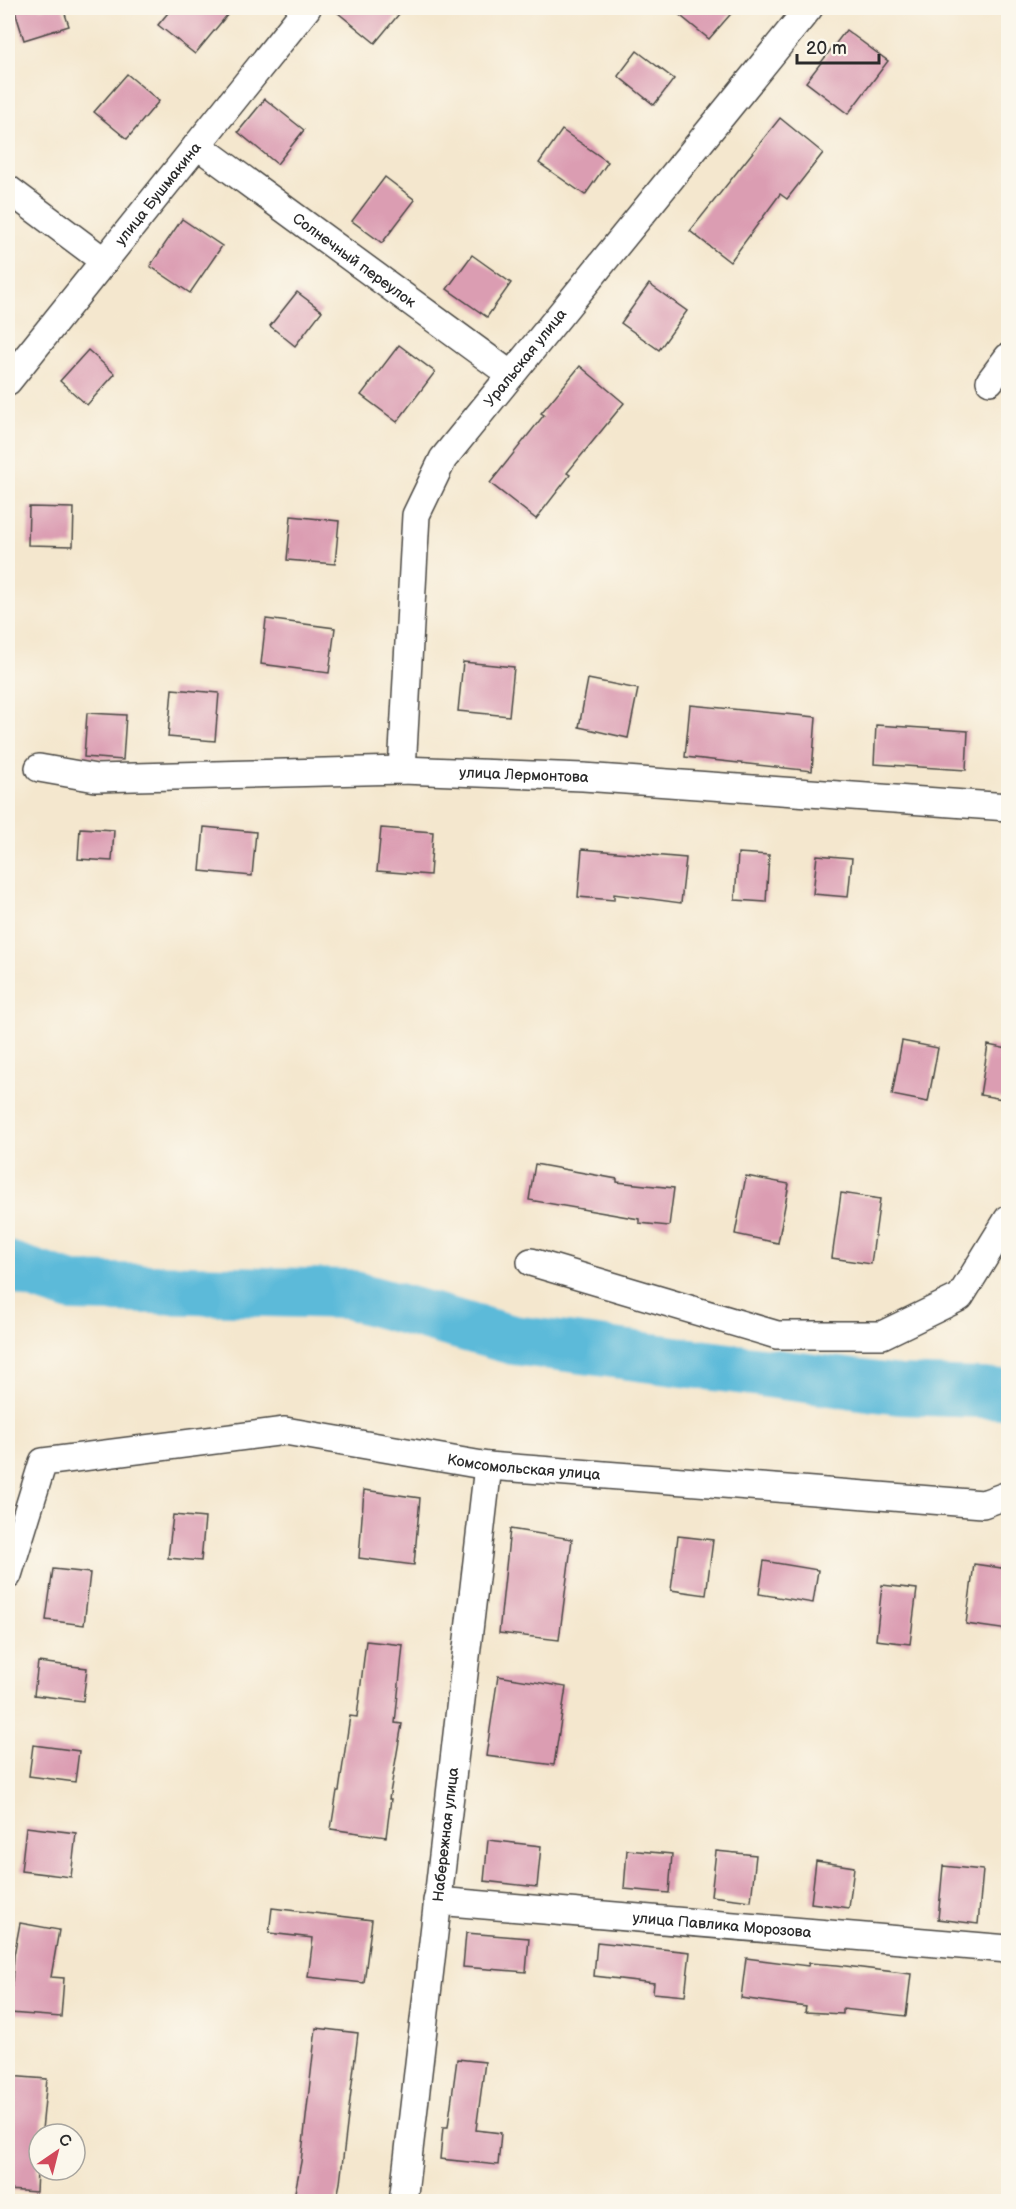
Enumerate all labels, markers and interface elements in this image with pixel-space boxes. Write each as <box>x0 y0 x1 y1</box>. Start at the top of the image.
scale bar <box>797 27 880 65</box>
text: 20 m <box>806 38 847 59</box>
street label: улица Бушмакина <box>111 138 205 249</box>
street label: Солнечный переулок <box>289 209 420 312</box>
street label: Уральская улица <box>480 305 571 411</box>
street label: улица Лермонтова <box>459 763 589 787</box>
street label: Комсомольская улица <box>446 1450 601 1484</box>
street label: Набережная улица <box>428 1766 463 1903</box>
street label: улица Павлика Морозова <box>632 1908 812 1942</box>
north arrow <box>27 2122 87 2182</box>
text: С <box>55 2130 75 2152</box>

